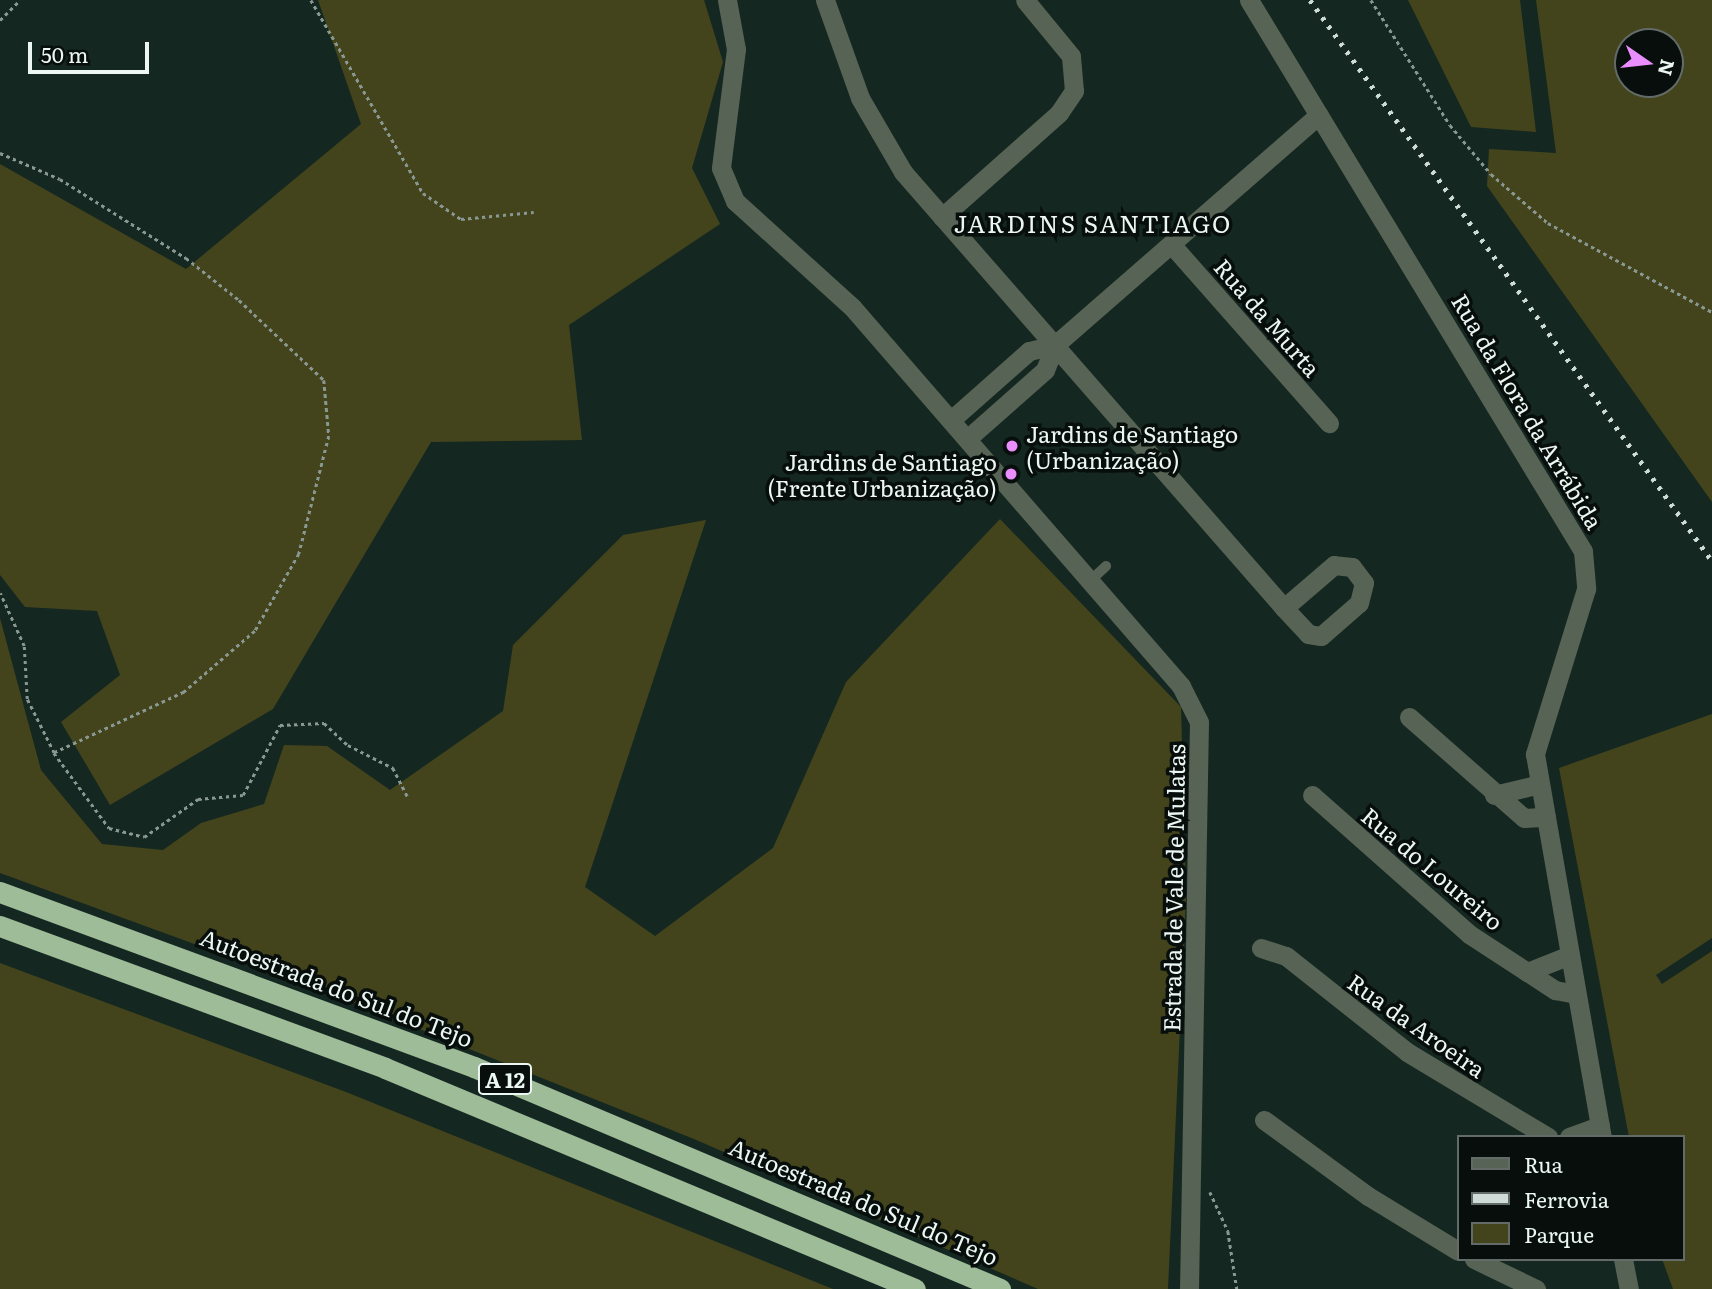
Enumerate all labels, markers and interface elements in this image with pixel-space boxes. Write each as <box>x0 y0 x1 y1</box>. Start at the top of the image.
scale bar <box>32 28 152 72</box>
north arrow <box>1614 28 1684 98</box>
text: 50 m <box>41 38 88 69</box>
text: N <box>1652 56 1683 79</box>
district label: JARDINS SANTIAGO <box>956 209 1230 237</box>
street label: Rua da Murta <box>1209 252 1327 382</box>
street label: Rua da Flora da Arrábida <box>1447 288 1609 534</box>
place label: Jardins de Santiago (Urbanização) <box>1026 419 1238 473</box>
marker: Jardins de Santiago (Urbanização) <box>1004 438 1020 454</box>
place label: Jardins de Santiago (Frente Urbanização) <box>767 447 997 501</box>
marker: Jardins de Santiago (Frente Urbanização) <box>1003 466 1019 482</box>
street label: Estrada de Vale de Mulatas <box>1157 744 1189 1032</box>
street label: Rua do Loureiro <box>1357 801 1509 935</box>
street label: Autoestrada do Sul do Tejo <box>197 922 477 1052</box>
street label: Rua da Aroeira <box>1343 967 1491 1083</box>
road number: A 12 <box>477 1062 533 1096</box>
street label: Autoestrada do Sul do Tejo <box>725 1132 1003 1270</box>
legend <box>1456 1135 1684 1261</box>
text: Rua <box>1524 1148 1563 1179</box>
text: Ferrovia <box>1524 1183 1609 1214</box>
text: Parque <box>1524 1218 1594 1249</box>

